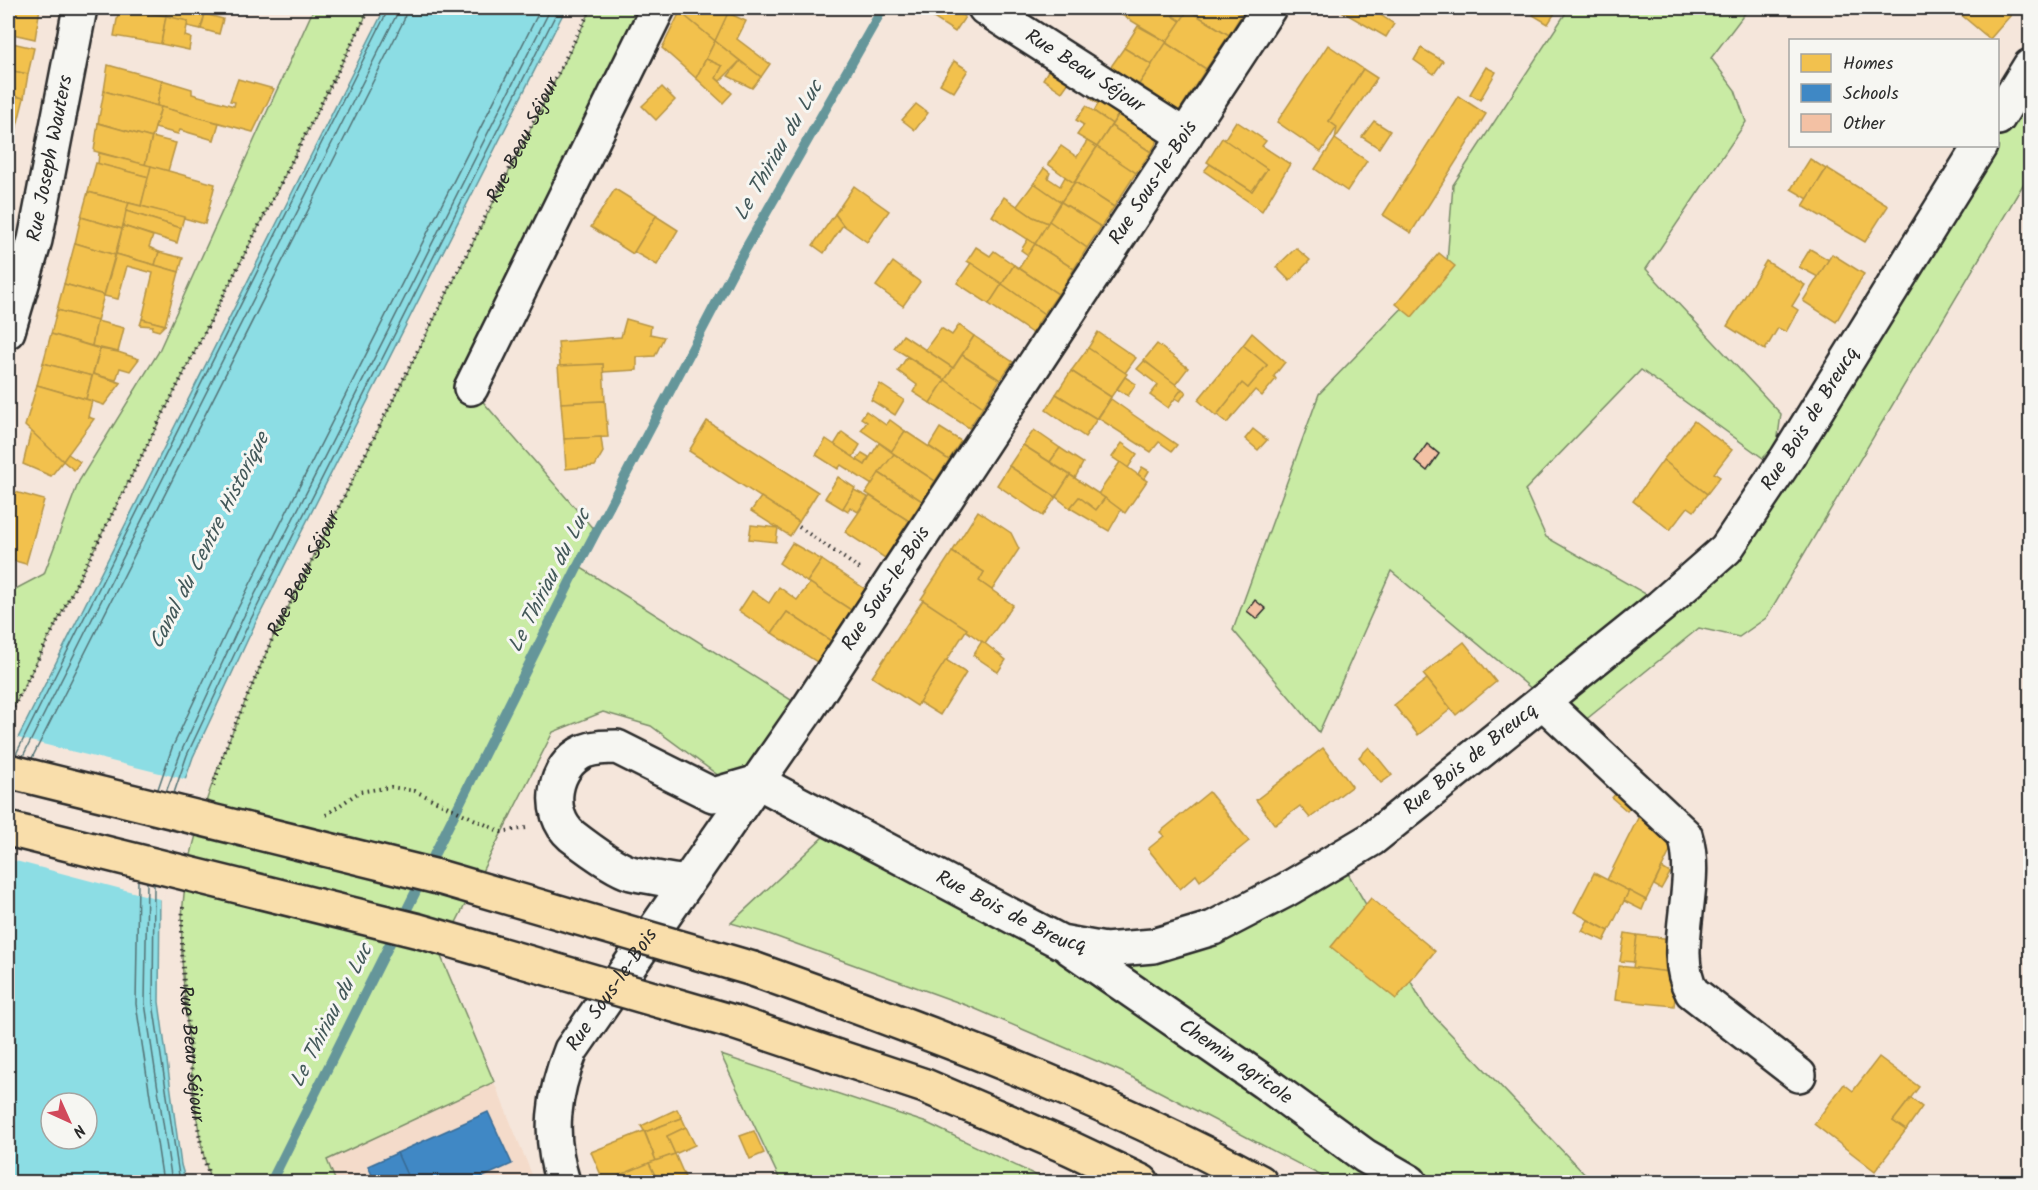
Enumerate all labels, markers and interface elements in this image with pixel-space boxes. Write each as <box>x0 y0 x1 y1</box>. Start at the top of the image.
street label: Rue Beau Séjour <box>1018 21 1152 123</box>
legend <box>1789 39 1999 147</box>
text: Homes <box>1843 50 1894 79</box>
street label: Rue Beau Séjour <box>479 71 570 209</box>
street label: Rue Joseph Wauters <box>19 72 83 245</box>
water label: Le Thiriau du Luc <box>725 72 834 227</box>
text: Schools <box>1843 80 1899 109</box>
text: Other <box>1843 110 1886 139</box>
street label: Rue Sous-le-Bois <box>1101 114 1207 252</box>
street label: Rue Bois de Breucq <box>1753 341 1868 498</box>
water label: Canal du Centre Historique <box>141 425 280 655</box>
water label: Le Thiriau du Luc <box>500 501 602 658</box>
street label: Rue Beau Séjour <box>260 505 350 643</box>
street label: Rue Sous-le-Bois <box>834 520 940 658</box>
street label: Rue Bois de Breucq <box>1396 695 1545 824</box>
street label: Rue Bois de Breucq <box>930 862 1088 962</box>
street label: Rue Sous-le-Bois <box>558 922 667 1058</box>
water label: Le Thiriau du Luc <box>282 936 384 1093</box>
street label: Rue Beau Séjour <box>168 984 213 1125</box>
street label: Chemin agricole <box>1171 1011 1299 1114</box>
north arrow <box>39 1091 99 1151</box>
text: N <box>66 1118 91 1143</box>

